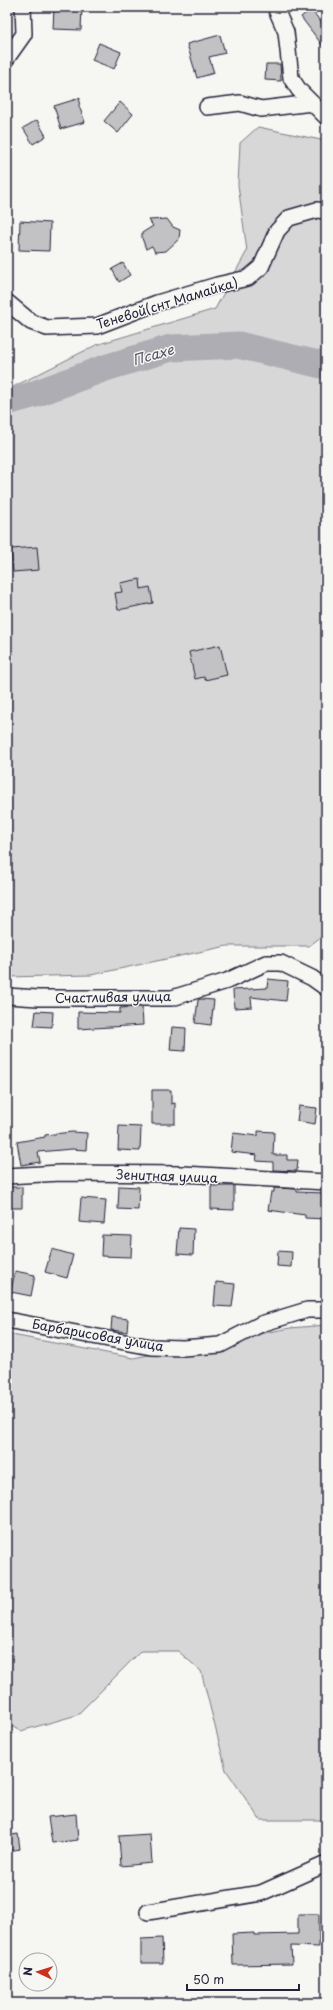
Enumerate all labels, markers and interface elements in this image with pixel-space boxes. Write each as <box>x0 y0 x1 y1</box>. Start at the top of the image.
street label: Теневой(снт Мамайка) <box>94 272 240 333</box>
water label: Псахе <box>130 338 177 370</box>
street label: Счастливая улица <box>55 986 172 1007</box>
street label: Зенитная улица <box>116 1164 219 1187</box>
street label: Барбарисовая улица <box>31 1314 166 1356</box>
north arrow <box>18 1952 58 1992</box>
text: N <box>19 1966 36 1976</box>
scale bar <box>187 1966 299 1992</box>
text: 50 m <box>193 1970 224 1988</box>

